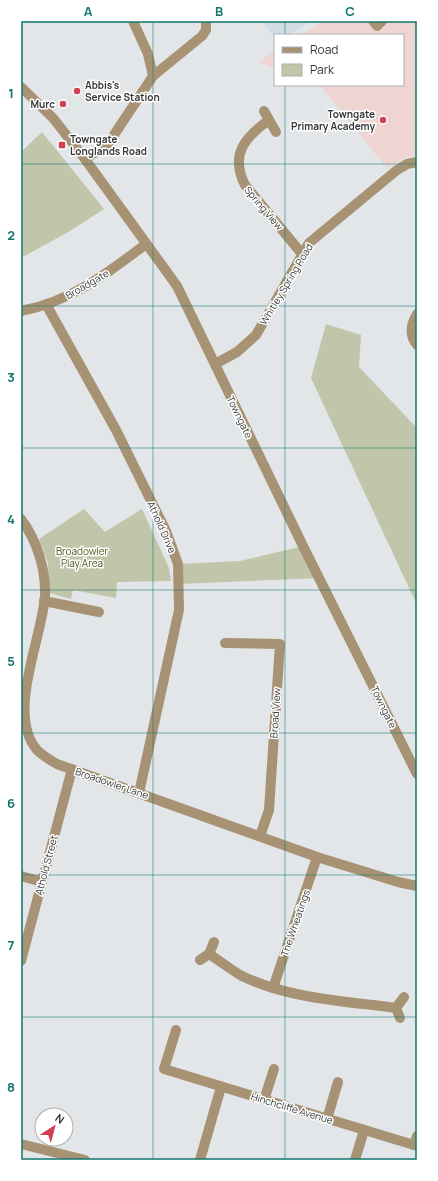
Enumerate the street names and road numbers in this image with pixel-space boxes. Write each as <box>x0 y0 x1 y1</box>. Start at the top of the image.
street label: Spring View <box>241 183 287 233</box>
street label: Whitley Spring Road <box>256 241 316 327</box>
street label: Broadgate <box>63 266 111 302</box>
street label: Towngate <box>224 393 256 441</box>
street label: Athold Drive <box>144 499 180 555</box>
street label: Towngate <box>368 683 400 731</box>
street label: Broad View <box>266 687 284 739</box>
street label: Broadowler Lane <box>73 764 151 802</box>
street label: Athold Street <box>31 833 61 897</box>
street label: The Wheatings <box>277 888 313 958</box>
street label: Hinchcliffe Avenue <box>249 1089 335 1127</box>

